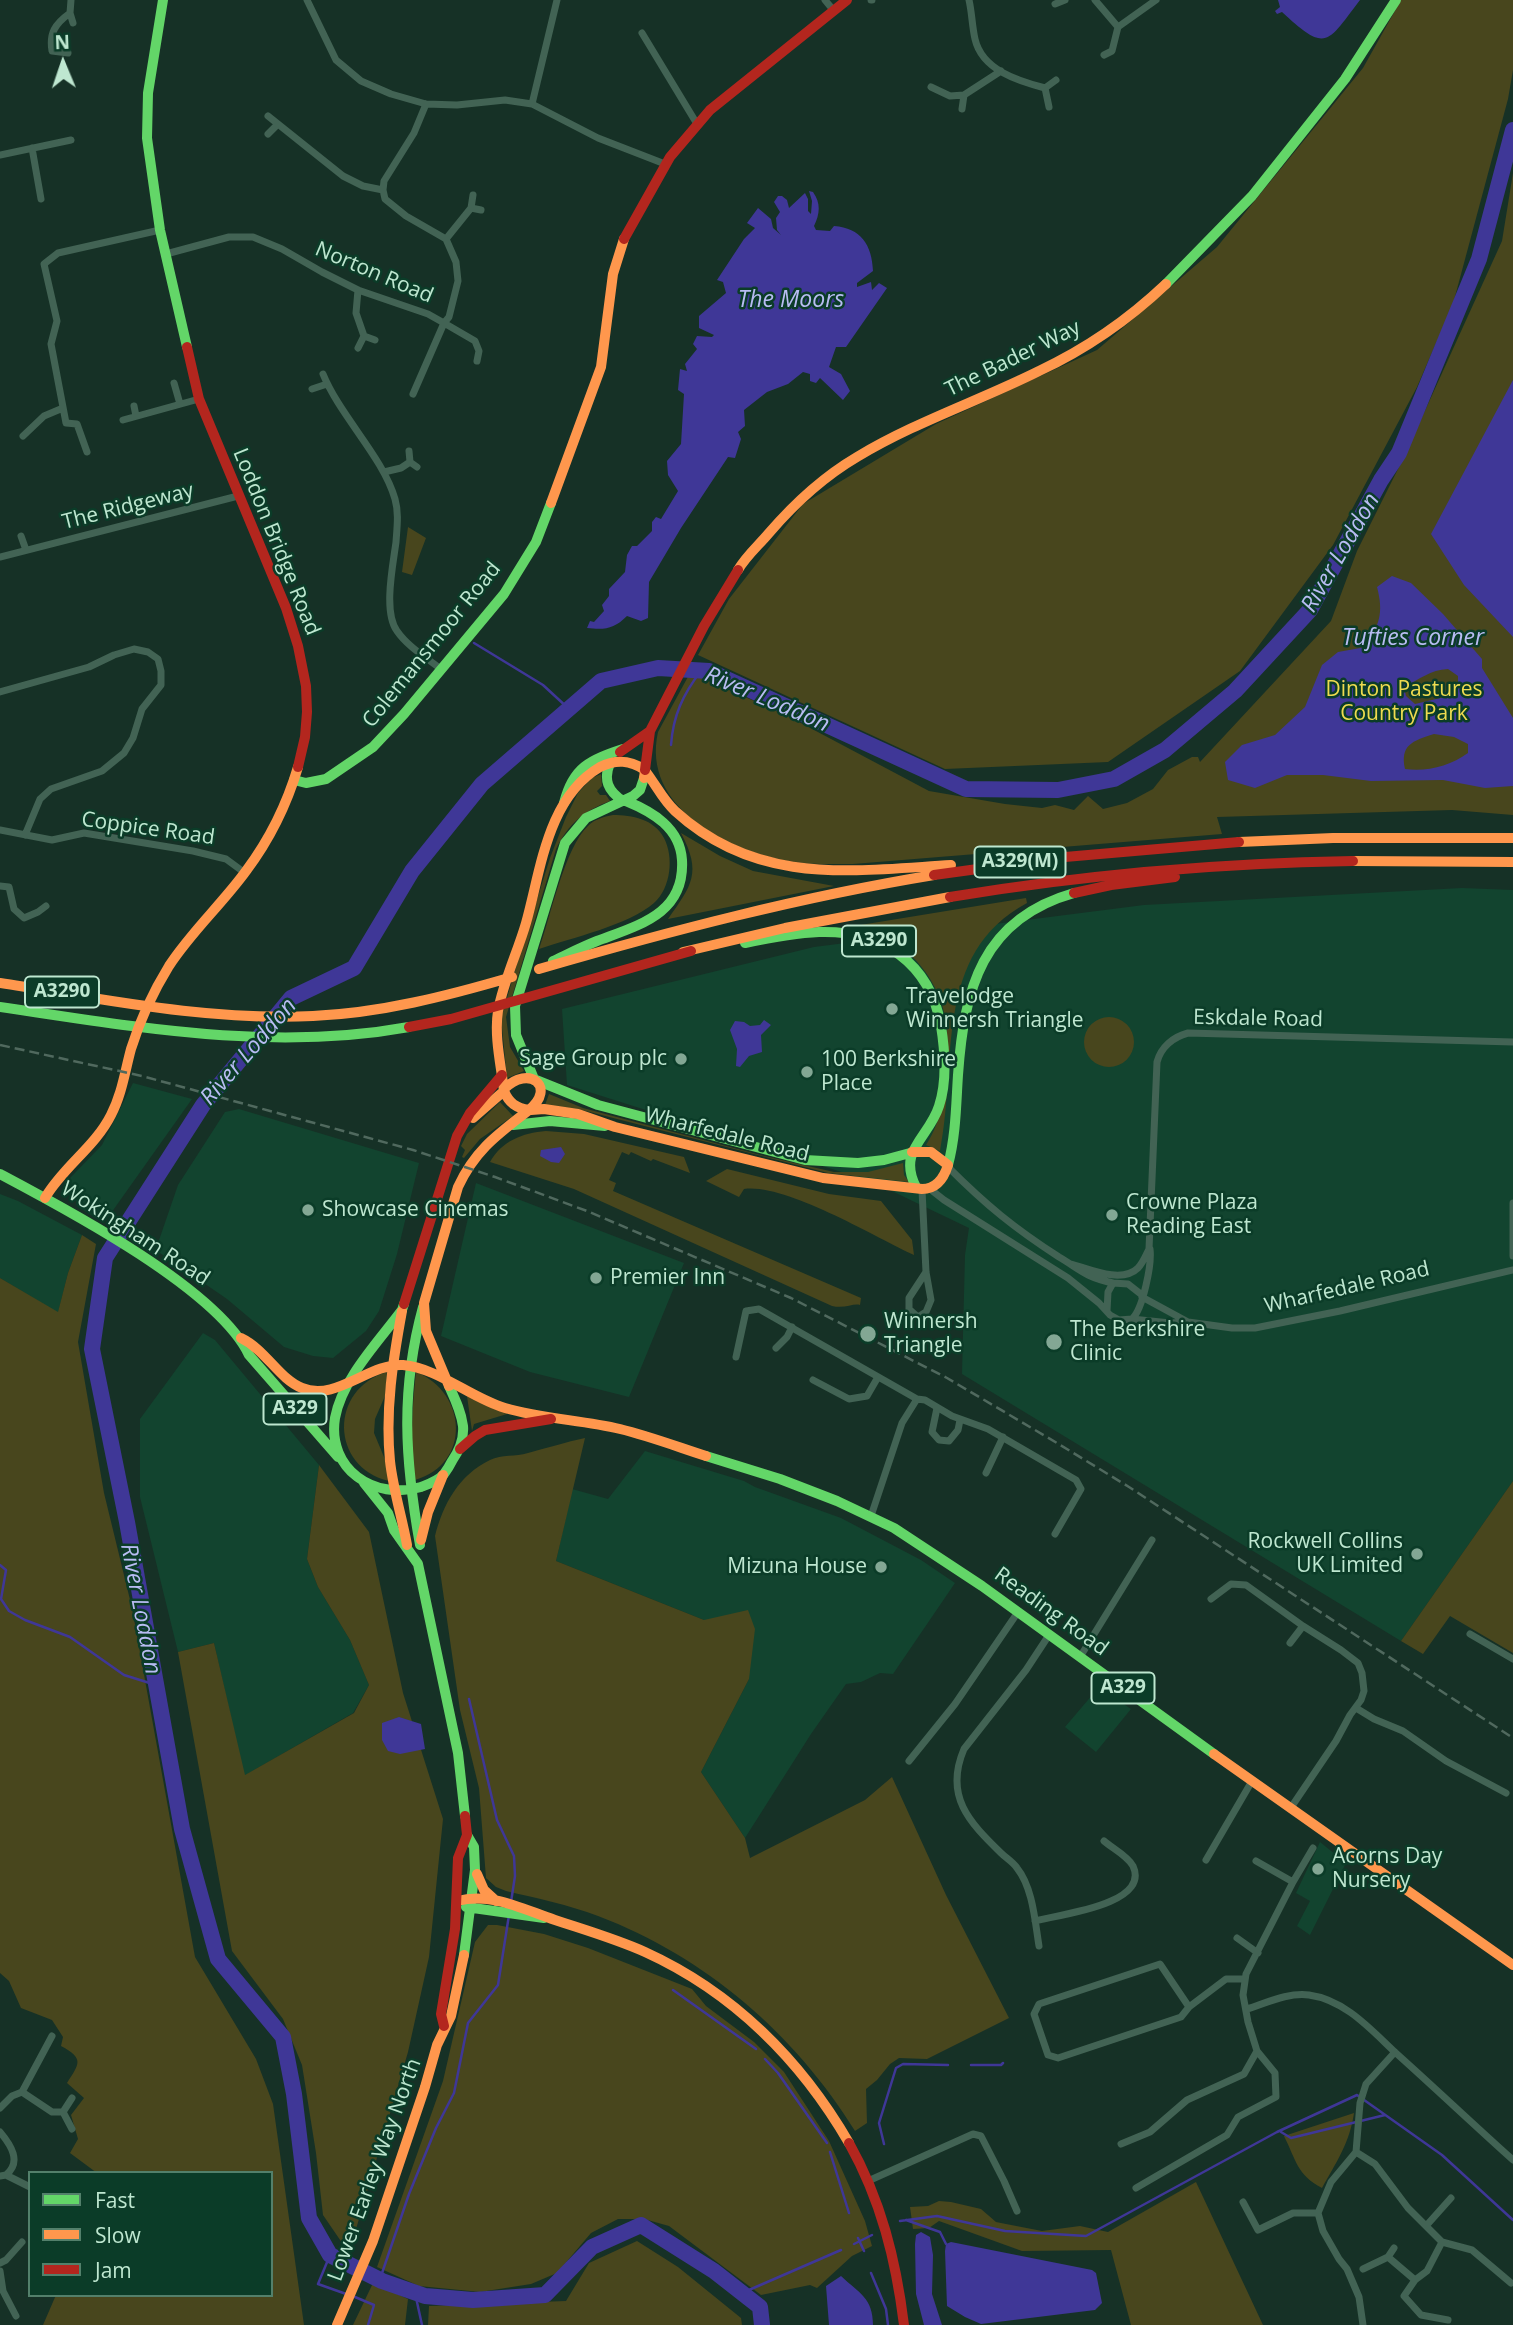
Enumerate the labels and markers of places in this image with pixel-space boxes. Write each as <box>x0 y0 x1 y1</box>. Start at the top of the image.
place label: Travelodge Winnersh Triangle <box>906 984 1084 1034</box>
marker: Travelodge Winnersh Triangle <box>884 1001 900 1017</box>
place label: Sage Group plc <box>519 1046 667 1072</box>
place label: 100 Berkshire Place <box>821 1047 956 1097</box>
marker: Sage Group plc <box>673 1051 689 1067</box>
marker: 100 Berkshire Place <box>799 1064 815 1080</box>
place label: Crowne Plaza Reading East <box>1126 1190 1258 1240</box>
place label: Showcase Cinemas <box>322 1197 509 1223</box>
marker: Showcase Cinemas <box>300 1202 316 1218</box>
marker: Crowne Plaza Reading East <box>1104 1207 1120 1223</box>
place label: Premier Inn <box>610 1265 725 1291</box>
marker: Premier Inn <box>588 1270 604 1286</box>
place label: Winnersh Triangle <box>884 1309 978 1359</box>
place label: The Berkshire Clinic <box>1070 1317 1205 1367</box>
marker: Winnersh Triangle <box>858 1324 878 1344</box>
marker: The Berkshire Clinic <box>1044 1332 1064 1352</box>
place label: Rockwell Collins UK Limited <box>1248 1529 1403 1579</box>
marker: Rockwell Collins UK Limited <box>1409 1546 1425 1562</box>
place label: Mizuna House <box>727 1554 867 1580</box>
marker: Mizuna House <box>873 1559 889 1575</box>
place label: Acorns Day Nursery <box>1332 1844 1442 1894</box>
marker: Acorns Day Nursery <box>1310 1861 1326 1877</box>

